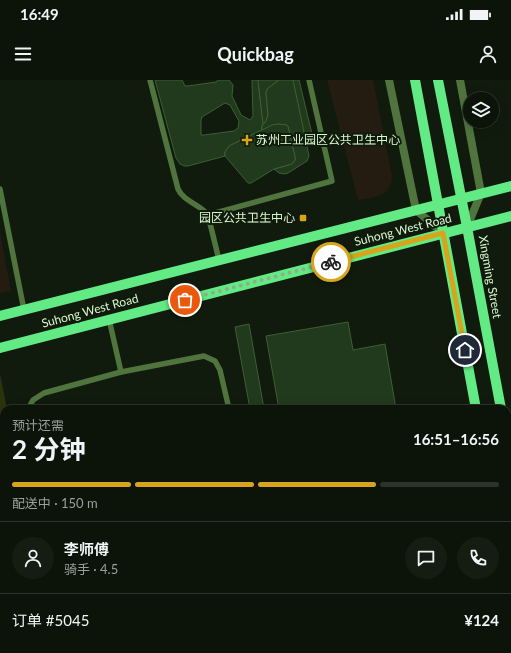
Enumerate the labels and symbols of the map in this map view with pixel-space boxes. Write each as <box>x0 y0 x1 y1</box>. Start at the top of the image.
place label: 苏州工业园区公共卫生中心 <box>256 132 400 147</box>
marker: 苏州工业园区公共卫生中心 <box>241 134 253 146</box>
place label: 园区公共卫生中心 <box>199 210 295 225</box>
street label: Suhong West Road <box>353 210 453 249</box>
marker: 园区公共卫生中心 <box>298 213 308 223</box>
street label: Xingming Street <box>476 234 505 320</box>
courier <box>311 242 351 282</box>
pin <box>168 283 202 317</box>
street label: Suhong West Road <box>40 290 140 331</box>
pin <box>448 333 482 367</box>

